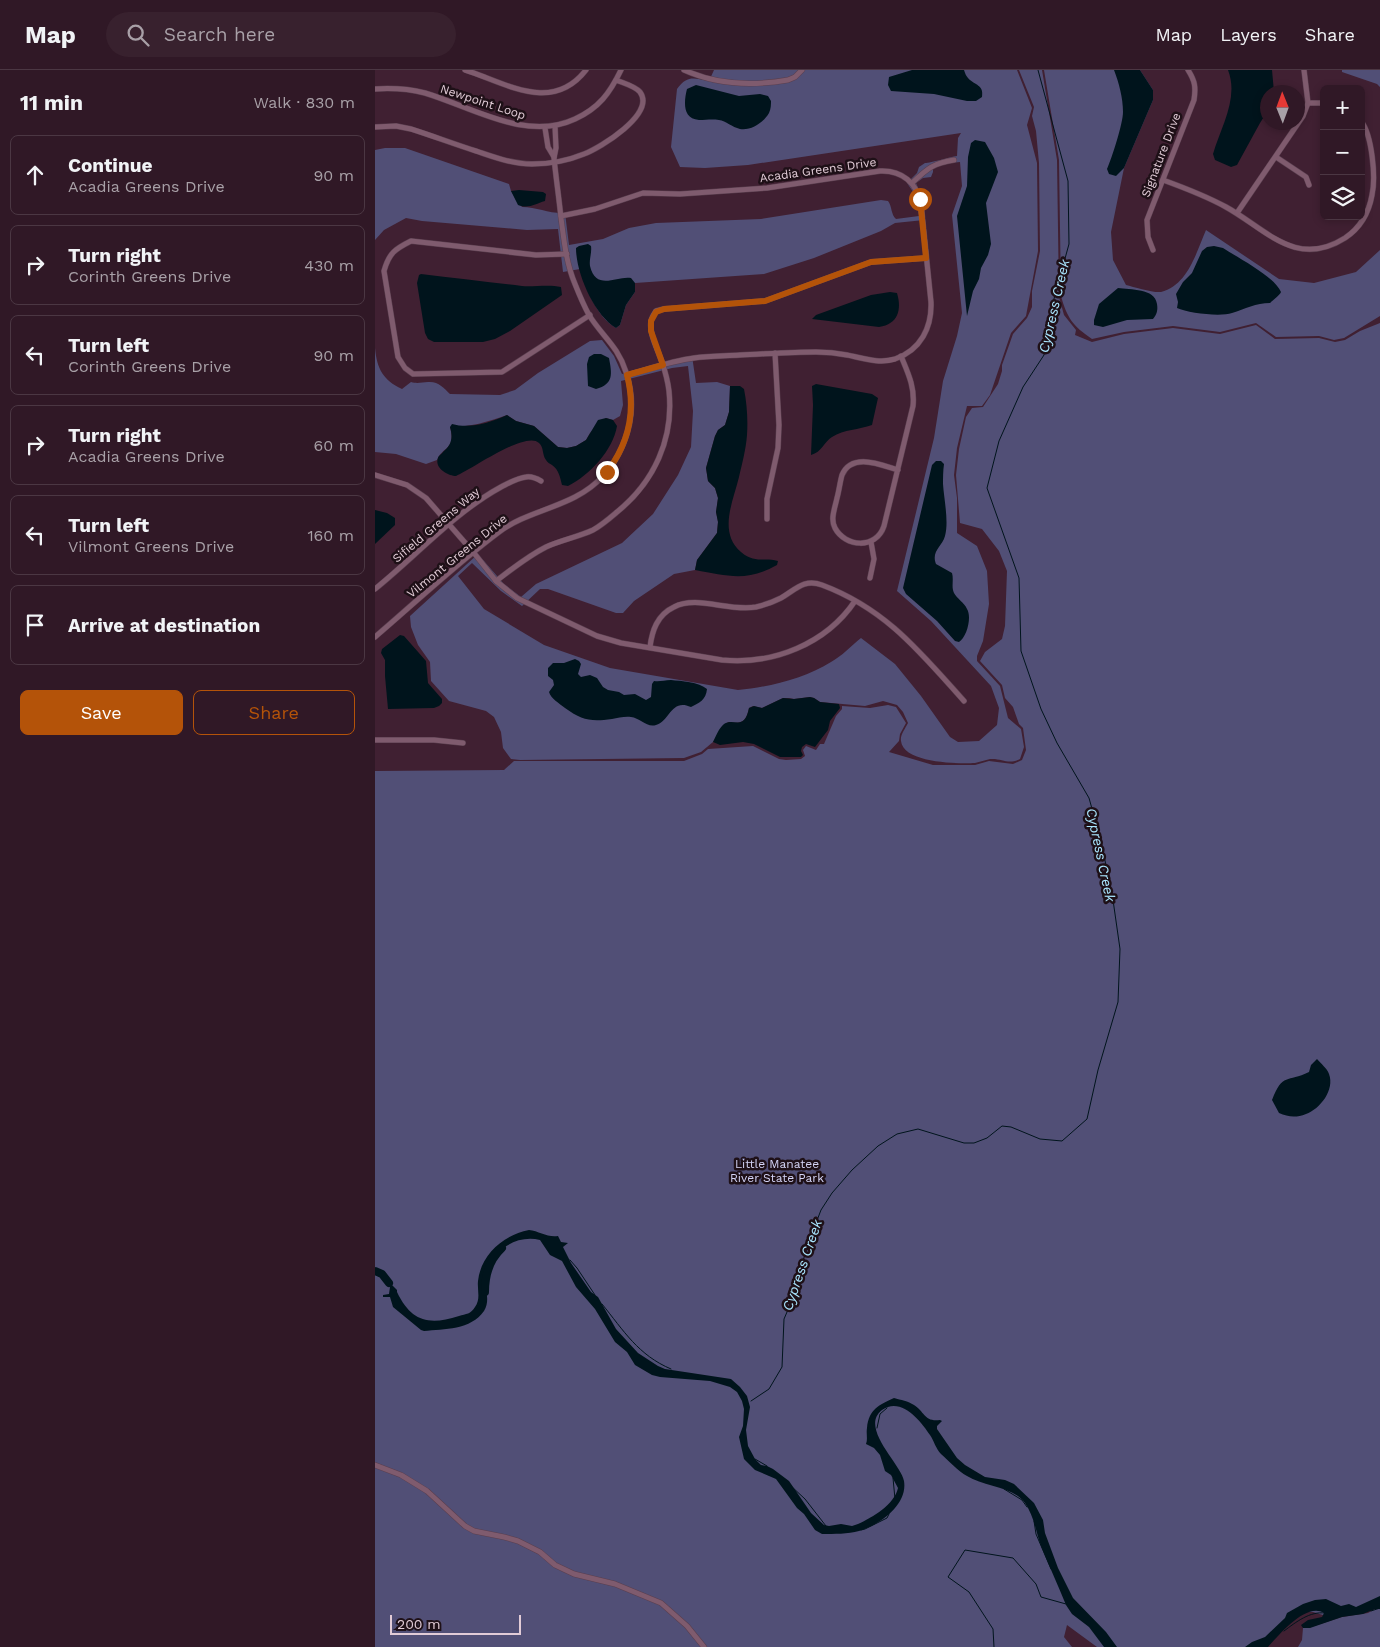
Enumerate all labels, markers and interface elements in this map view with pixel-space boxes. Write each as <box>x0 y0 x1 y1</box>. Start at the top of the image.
search box <box>106 12 456 57</box>
text: Map <box>25 21 76 49</box>
icon: search <box>124 21 152 49</box>
text: Search here <box>164 23 275 46</box>
text: Map <box>1155 24 1192 45</box>
text: Layers <box>1220 24 1277 45</box>
text: Share <box>1305 24 1355 45</box>
street label: Newpoint Loop <box>439 82 527 122</box>
north arrow <box>1260 85 1305 130</box>
map controls <box>1320 85 1365 220</box>
button: + <box>1320 85 1365 130</box>
text: 11 min <box>20 90 83 115</box>
text: Walk · 830 m <box>254 93 355 112</box>
street label: Signature Drive <box>1138 111 1184 199</box>
button: − <box>1320 130 1365 175</box>
text: Continue <box>68 154 152 177</box>
street label: Acadia Greens Drive <box>759 155 877 185</box>
icon: ahead <box>21 161 49 189</box>
text: 90 m <box>313 166 354 185</box>
button: layers <box>1320 175 1365 220</box>
text: Acadia Greens Drive <box>68 177 225 196</box>
route start <box>909 188 932 211</box>
text: Turn right <box>68 244 161 267</box>
icon: right <box>21 251 49 279</box>
text: 430 m <box>304 256 354 275</box>
water label: Cypress Creek <box>1035 257 1073 354</box>
text: Corinth Greens Drive <box>68 267 231 286</box>
text: Turn left <box>68 334 149 357</box>
icon: left <box>21 341 49 369</box>
text: 90 m <box>313 346 354 365</box>
text: Corinth Greens Drive <box>68 357 231 376</box>
text: Turn right <box>68 424 161 447</box>
icon: right <box>21 431 49 459</box>
text: 60 m <box>314 436 354 455</box>
text: Acadia Greens Drive <box>68 447 225 466</box>
route end <box>596 461 619 484</box>
street label: Sifield Greens Way <box>390 484 483 566</box>
street label: Vilmont Greens Drive <box>404 511 510 601</box>
text: Turn left <box>68 514 149 537</box>
icon: left <box>21 521 49 549</box>
text: 160 m <box>307 526 354 545</box>
text: Vilmont Greens Drive <box>68 537 234 556</box>
icon: arrive <box>21 611 49 639</box>
text: Arrive at destination <box>68 614 260 637</box>
button: Save <box>20 690 183 735</box>
button: Share <box>193 690 355 735</box>
water label: Cypress Creek <box>1083 807 1119 904</box>
park label: Little Manatee River State Park <box>730 1157 824 1185</box>
water label: Cypress Creek <box>779 1217 825 1313</box>
scale bar <box>390 1612 521 1635</box>
text: 200 m <box>397 1616 441 1632</box>

